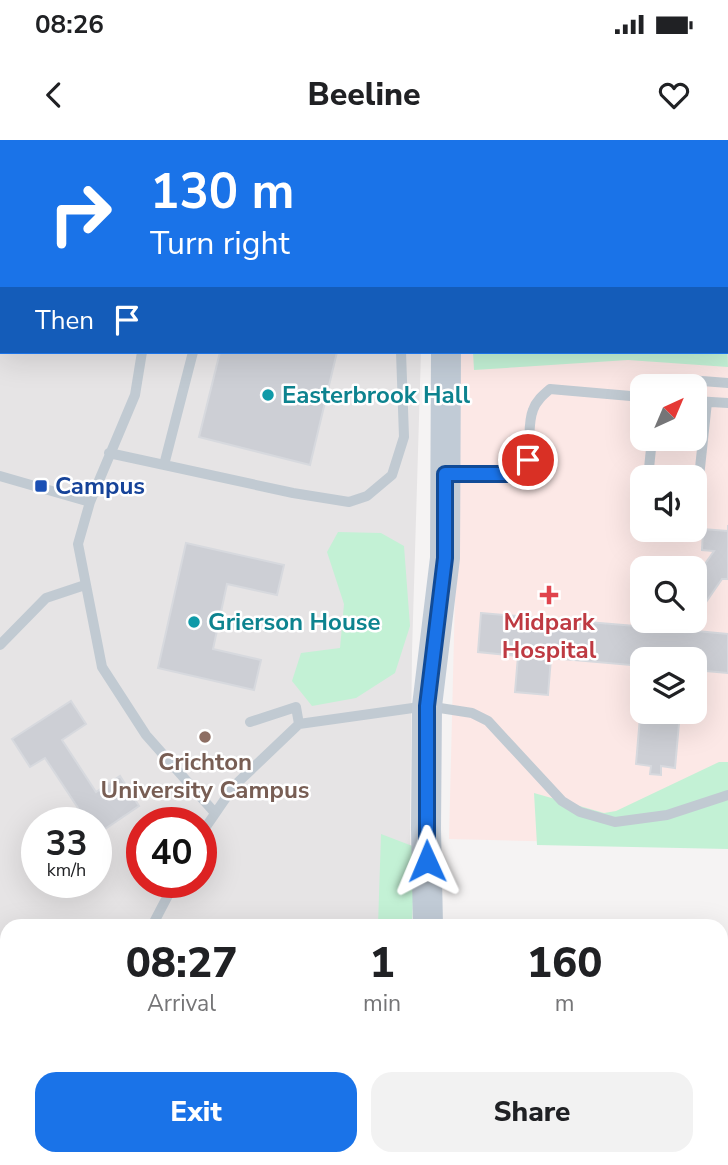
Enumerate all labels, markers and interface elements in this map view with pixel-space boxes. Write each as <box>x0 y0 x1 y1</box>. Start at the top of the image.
text: 08:26 <box>35 7 104 42</box>
text: Beeline <box>307 73 421 116</box>
icon: back <box>35 76 73 114</box>
icon: heart <box>655 76 693 114</box>
text: 130 m <box>150 158 294 225</box>
icon: right <box>35 168 126 259</box>
text: Turn right <box>150 222 290 265</box>
icon: arrive <box>108 301 146 339</box>
text: Then <box>35 303 94 338</box>
north arrow <box>630 374 707 452</box>
map controls <box>630 374 707 724</box>
place label: Easterbrook Hall <box>282 379 470 411</box>
marker: Easterbrook Hall <box>260 387 276 403</box>
pin <box>498 430 558 490</box>
icon: arrive <box>509 441 547 479</box>
button: sound <box>630 465 707 542</box>
place label: Campus <box>55 470 145 502</box>
marker: Campus <box>33 478 49 494</box>
button: search <box>630 556 707 633</box>
marker: Midpark Hospital <box>539 585 559 605</box>
place label: Grierson House <box>208 606 381 638</box>
place label: Midpark Hospital <box>502 606 597 666</box>
marker: Grierson House <box>186 614 202 630</box>
button: layers <box>630 647 707 724</box>
marker: Crichton University Campus <box>197 729 213 745</box>
place label: Crichton University Campus <box>101 746 309 806</box>
speed limit sign: 40 <box>126 807 217 898</box>
text: 33 <box>45 820 88 867</box>
position arrow <box>390 824 464 898</box>
text: km/h <box>47 858 86 882</box>
text: 08:27 <box>126 935 237 992</box>
text: 1 <box>369 935 395 992</box>
text: 160 <box>527 935 602 992</box>
text: Arrival <box>147 988 216 1019</box>
text: min <box>363 988 401 1019</box>
text: m <box>555 988 574 1019</box>
button: Exit <box>35 1072 357 1152</box>
button: Share <box>371 1072 693 1152</box>

